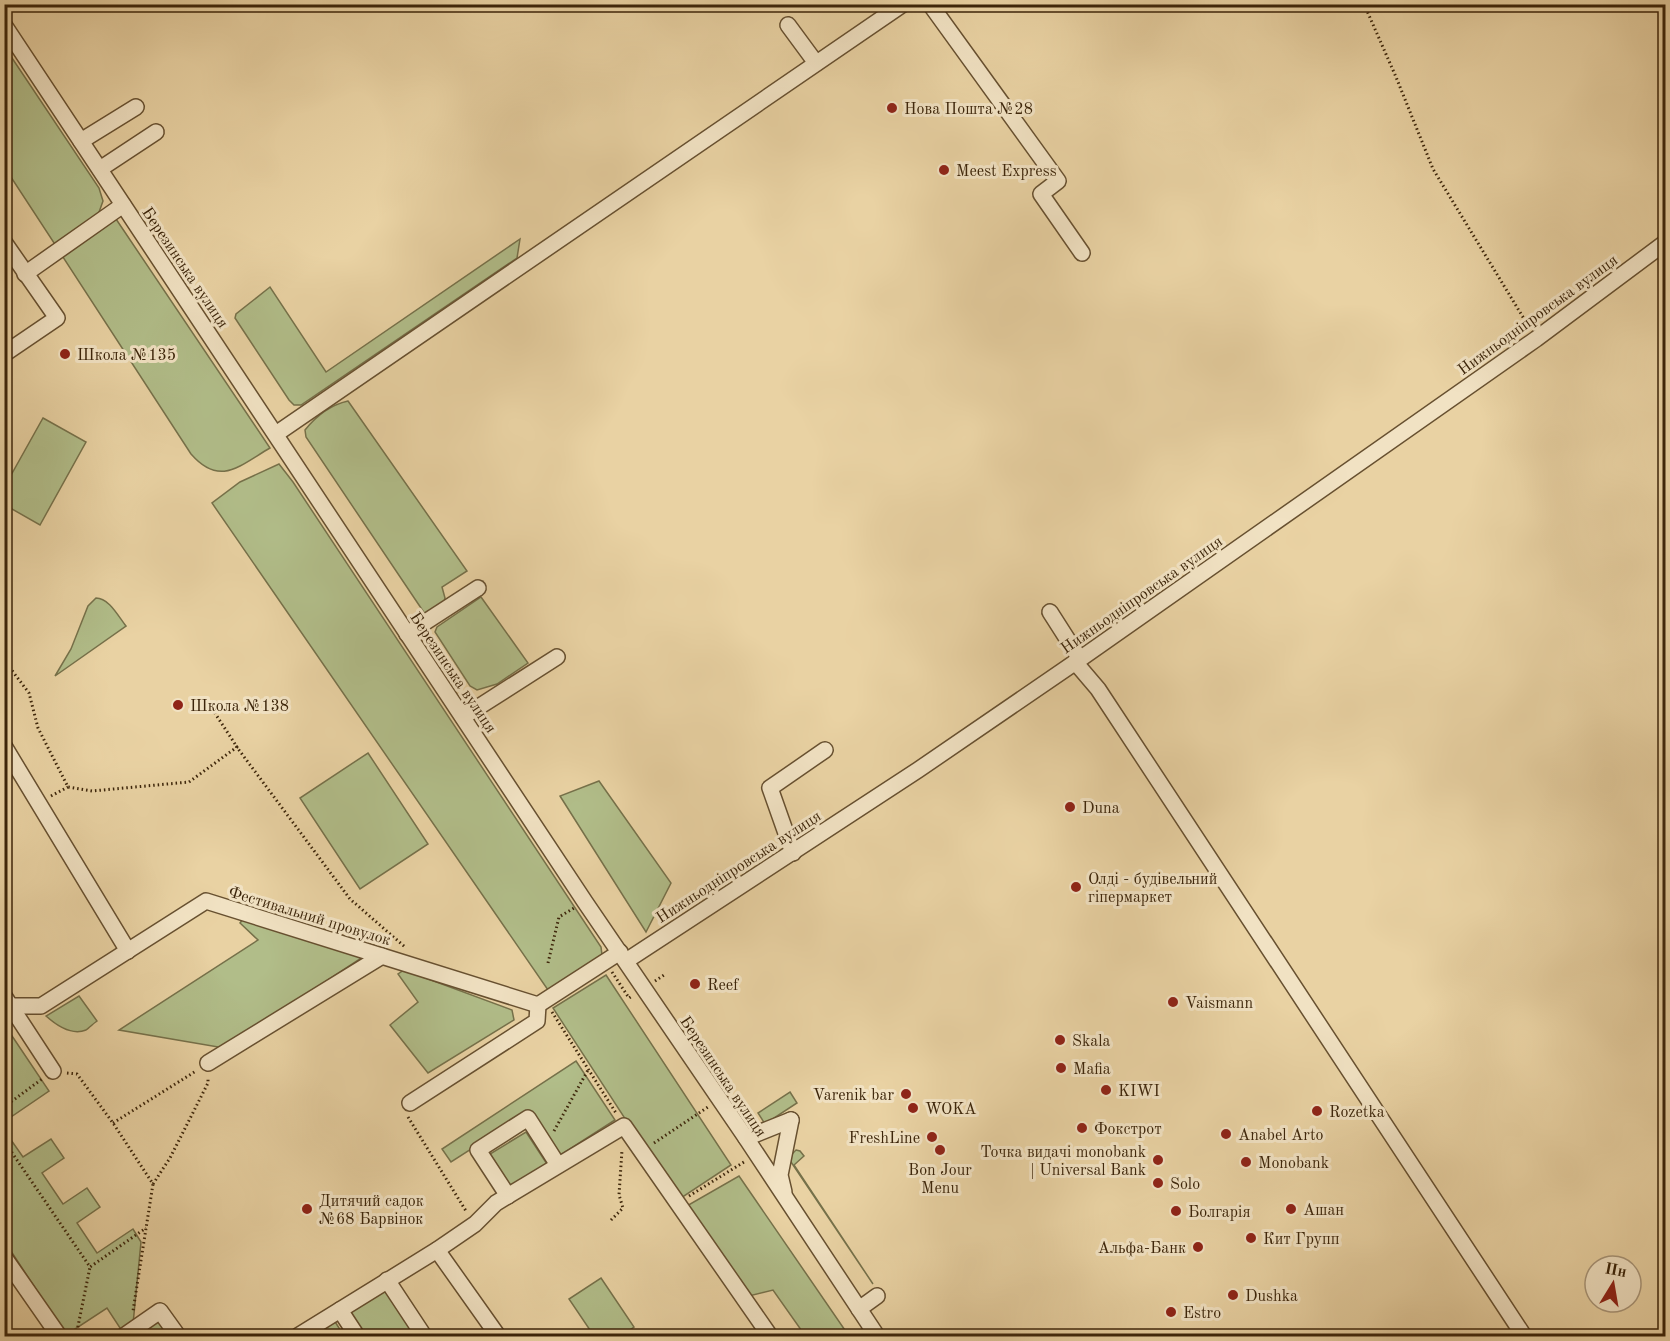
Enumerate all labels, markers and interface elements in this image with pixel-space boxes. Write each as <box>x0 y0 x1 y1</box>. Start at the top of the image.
marker: Нова Пошта №28 <box>885 101 899 115</box>
place label: Нова Пошта №28 <box>904 102 1033 118</box>
marker: Meest Express <box>937 163 951 177</box>
place label: Meest Express <box>956 164 1057 180</box>
street label: Березинська вулиця <box>138 205 231 331</box>
street label: Нижньодніпровська вулиця <box>1455 252 1621 379</box>
marker: Школа №135 <box>58 347 72 361</box>
place label: Школа №135 <box>77 348 176 364</box>
street label: Нижньодніпровська вулиця <box>1058 534 1226 658</box>
street label: Березинська вулиця <box>406 610 499 736</box>
marker: Школа №138 <box>171 698 185 712</box>
place label: Школа №138 <box>190 699 289 715</box>
marker: Duna <box>1063 800 1077 814</box>
place label: Duna <box>1082 801 1120 817</box>
street label: Нижньодніпровська вулиця <box>654 808 824 927</box>
place label: Олді - будівельний гіпермаркет <box>1088 872 1217 906</box>
marker: Олді - будівельний гіпермаркет <box>1069 880 1083 894</box>
street label: Фестивальний провулок <box>226 885 393 949</box>
marker: Reef <box>688 977 702 991</box>
place label: Reef <box>707 978 739 994</box>
marker: Vaismann <box>1166 995 1180 1009</box>
place label: Vaismann <box>1185 996 1253 1012</box>
street label: Березинська вулиця <box>676 1014 769 1140</box>
marker: Skala <box>1053 1033 1067 1047</box>
place label: Skala <box>1072 1034 1110 1050</box>
marker: Mafia <box>1054 1061 1068 1075</box>
place label: Mafia <box>1073 1062 1111 1078</box>
marker: KIWI <box>1099 1083 1113 1097</box>
place label: KIWI <box>1118 1084 1160 1100</box>
marker: Varenik bar <box>899 1087 913 1101</box>
place label: Varenik bar <box>813 1088 894 1104</box>
marker: WOKA <box>906 1101 920 1115</box>
place label: WOKA <box>925 1102 977 1118</box>
marker: Rozetka <box>1310 1104 1324 1118</box>
place label: Rozetka <box>1329 1105 1385 1121</box>
marker: Фокстрот <box>1075 1121 1089 1135</box>
place label: Фокстрот <box>1094 1122 1162 1138</box>
marker: Anabel Arto <box>1219 1127 1233 1141</box>
place label: Anabel Arto <box>1238 1128 1324 1144</box>
marker: FreshLine <box>925 1130 939 1144</box>
place label: FreshLine <box>849 1131 920 1147</box>
marker: Bon Jour Menu <box>933 1143 947 1157</box>
place label: Точка видачі monobank | Universal Bank <box>980 1145 1146 1179</box>
marker: Точка видачі monobank | Universal Bank <box>1151 1153 1165 1167</box>
marker: Monobank <box>1239 1155 1253 1169</box>
place label: Monobank <box>1258 1156 1329 1172</box>
place label: Bon Jour Menu <box>908 1163 972 1197</box>
marker: Solo <box>1151 1176 1165 1190</box>
place label: Solo <box>1170 1177 1200 1193</box>
place label: Дитячий садок №68 Барвінок <box>319 1194 424 1228</box>
marker: Дитячий садок №68 Барвінок <box>300 1202 314 1216</box>
marker: Ашан <box>1284 1202 1298 1216</box>
place label: Ашан <box>1303 1203 1344 1219</box>
marker: Болгарія <box>1169 1204 1183 1218</box>
place label: Болгарія <box>1188 1205 1251 1221</box>
marker: Кит Групп <box>1244 1231 1258 1245</box>
place label: Кит Групп <box>1263 1232 1340 1248</box>
marker: Альфа-Банк <box>1191 1240 1205 1254</box>
place label: Альфа-Банк <box>1098 1241 1186 1257</box>
north arrow <box>1583 1254 1643 1314</box>
text: Пн <box>1603 1261 1628 1281</box>
marker: Dushka <box>1226 1288 1240 1302</box>
place label: Dushka <box>1245 1289 1298 1305</box>
marker: Estro <box>1164 1305 1178 1319</box>
place label: Estro <box>1183 1306 1221 1322</box>

